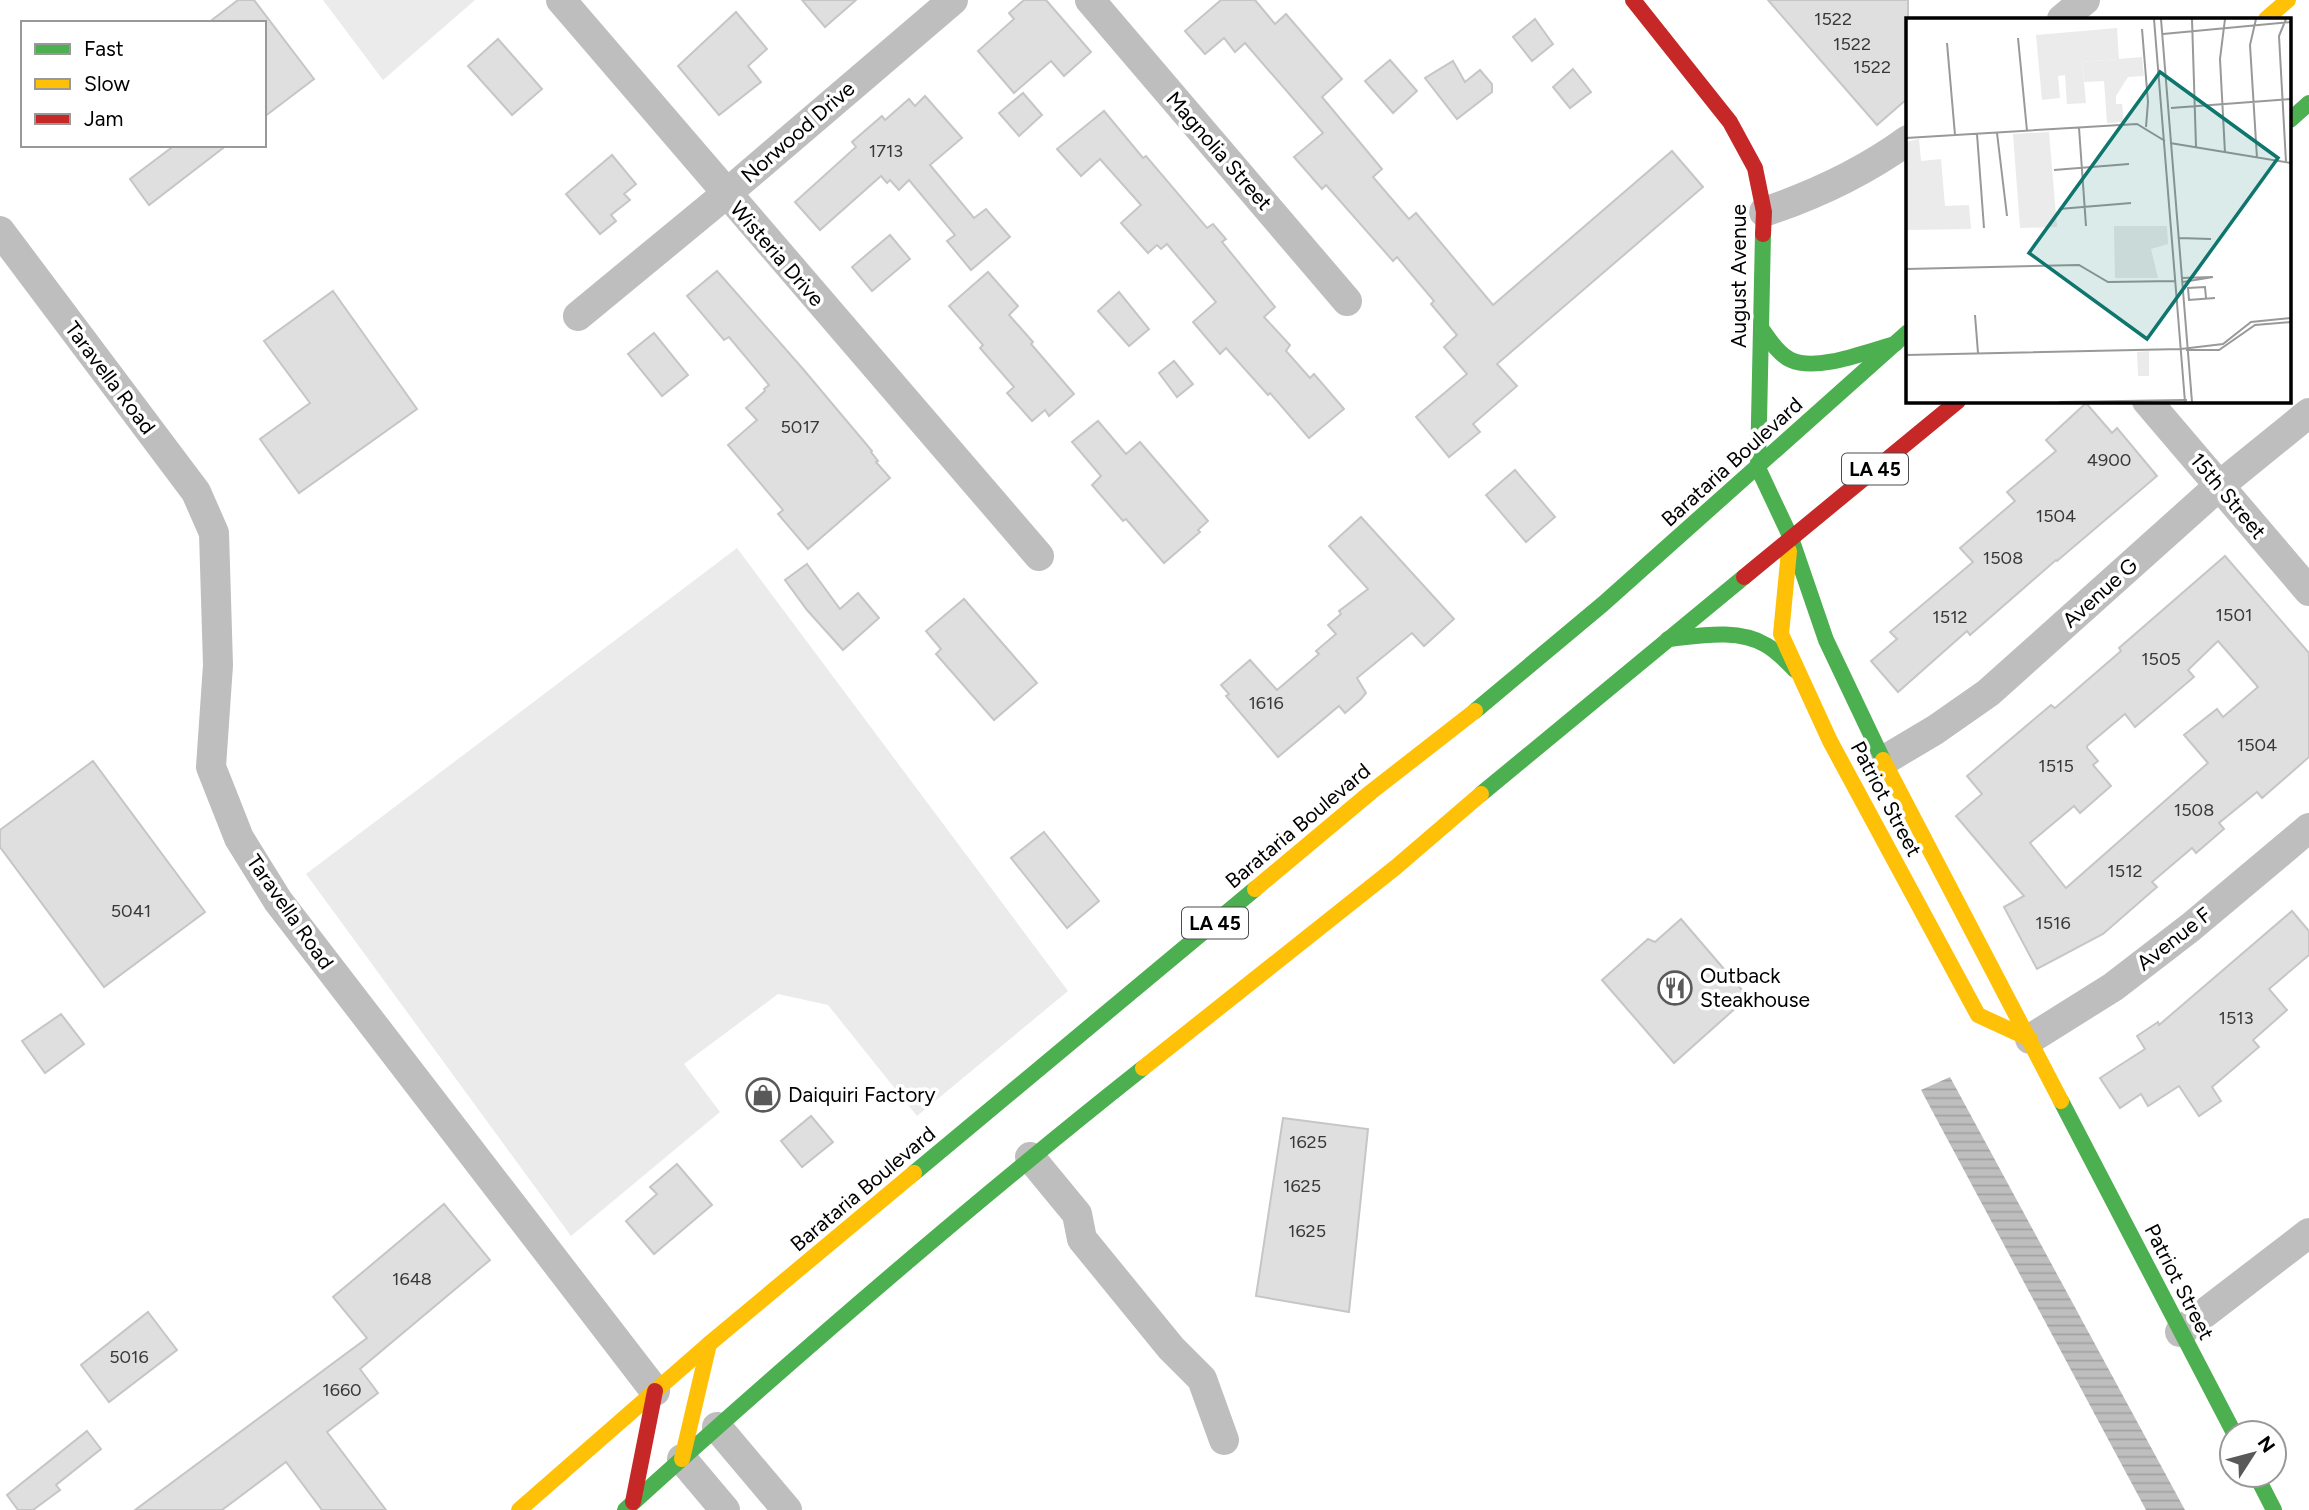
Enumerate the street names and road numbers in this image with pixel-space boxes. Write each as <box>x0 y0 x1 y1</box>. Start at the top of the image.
street label: Norwood Drive <box>736 76 860 188</box>
street label: Magnolia Street <box>1161 86 1278 215</box>
street label: Wisteria Drive <box>725 196 830 311</box>
street label: August Avenue <box>1726 204 1751 348</box>
street label: Taravella Road <box>60 317 161 439</box>
street label: Barataria Boulevard <box>1656 392 1807 532</box>
street label: 15th Street <box>2185 448 2272 544</box>
road number: LA 45 <box>1842 454 1908 484</box>
street label: Avenue G <box>2057 552 2142 633</box>
street label: Patriot Street <box>1846 737 1927 861</box>
street label: Barataria Boulevard <box>1220 758 1375 893</box>
street label: Taravella Road <box>242 850 339 974</box>
street label: Avenue F <box>2131 902 2216 975</box>
road number: LA 45 <box>1182 908 1248 939</box>
street label: Barataria Boulevard <box>785 1121 940 1256</box>
street label: Patriot Street <box>2140 1220 2219 1344</box>

